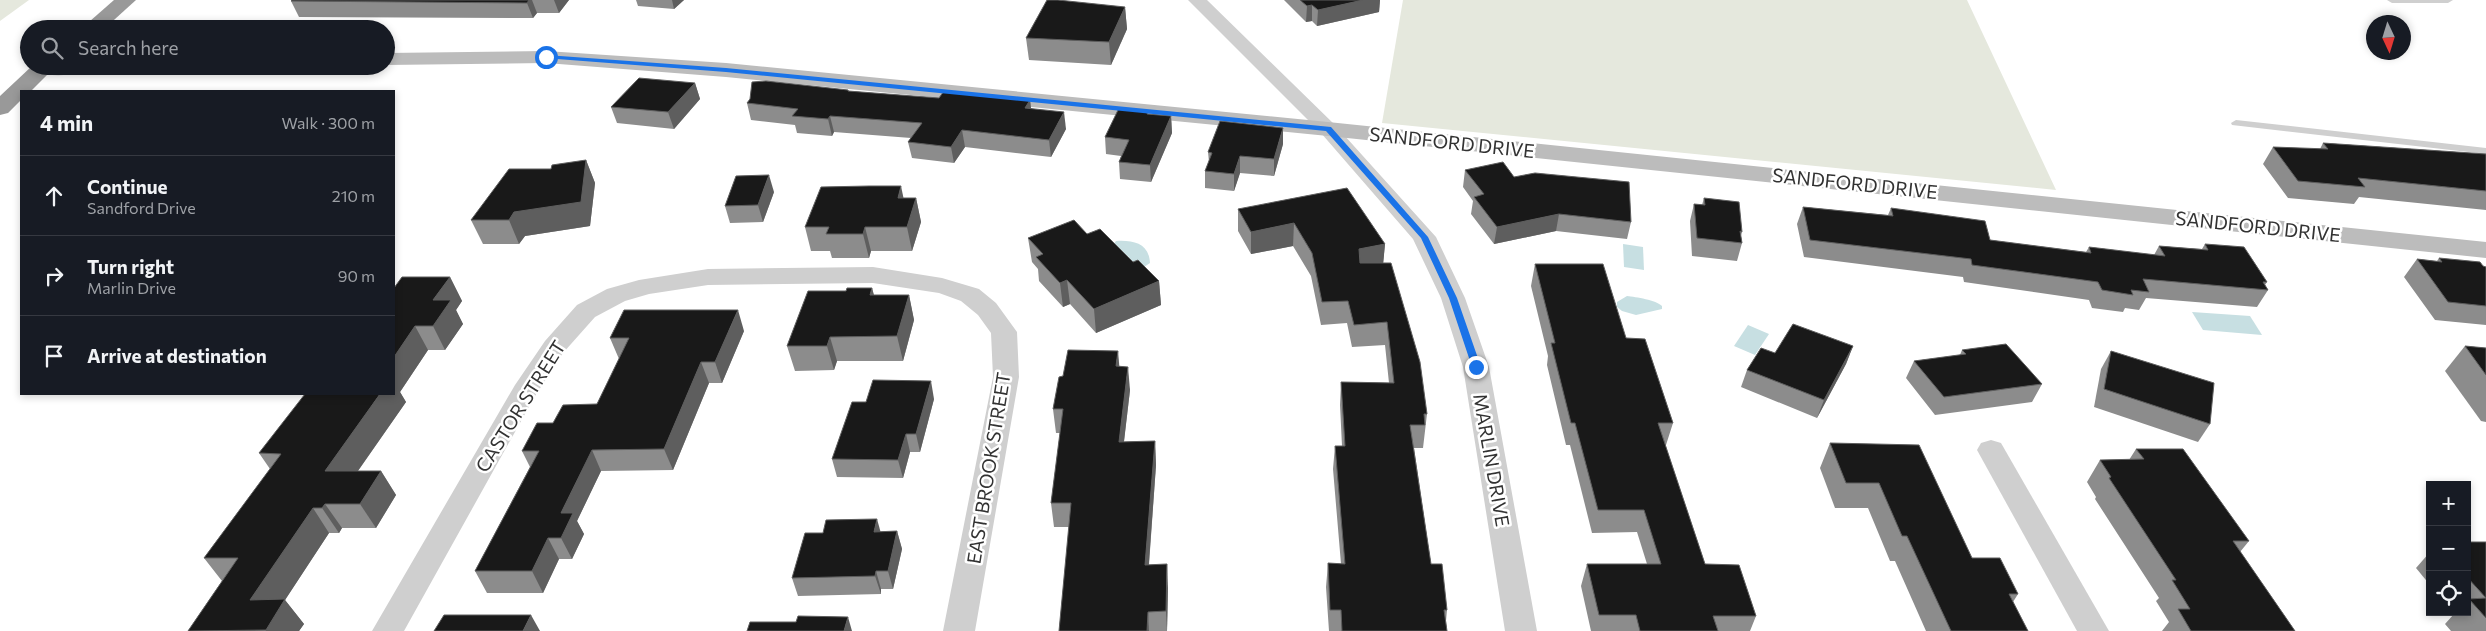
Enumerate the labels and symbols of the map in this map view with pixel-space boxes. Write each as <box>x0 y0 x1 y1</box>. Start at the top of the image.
north arrow <box>2366 15 2411 60</box>
route start <box>535 46 558 69</box>
street label: SANDFORD DRIVE <box>1368 122 1536 162</box>
street label: SANDFORD DRIVE <box>1771 163 1939 203</box>
street label: SANDFORD DRIVE <box>2174 206 2342 246</box>
street label: CASTOR STREET <box>470 336 570 476</box>
route end <box>1465 356 1488 379</box>
street label: EAST BROOK STREET <box>961 370 1015 566</box>
street label: MARLIN DRIVE <box>1469 392 1515 528</box>

